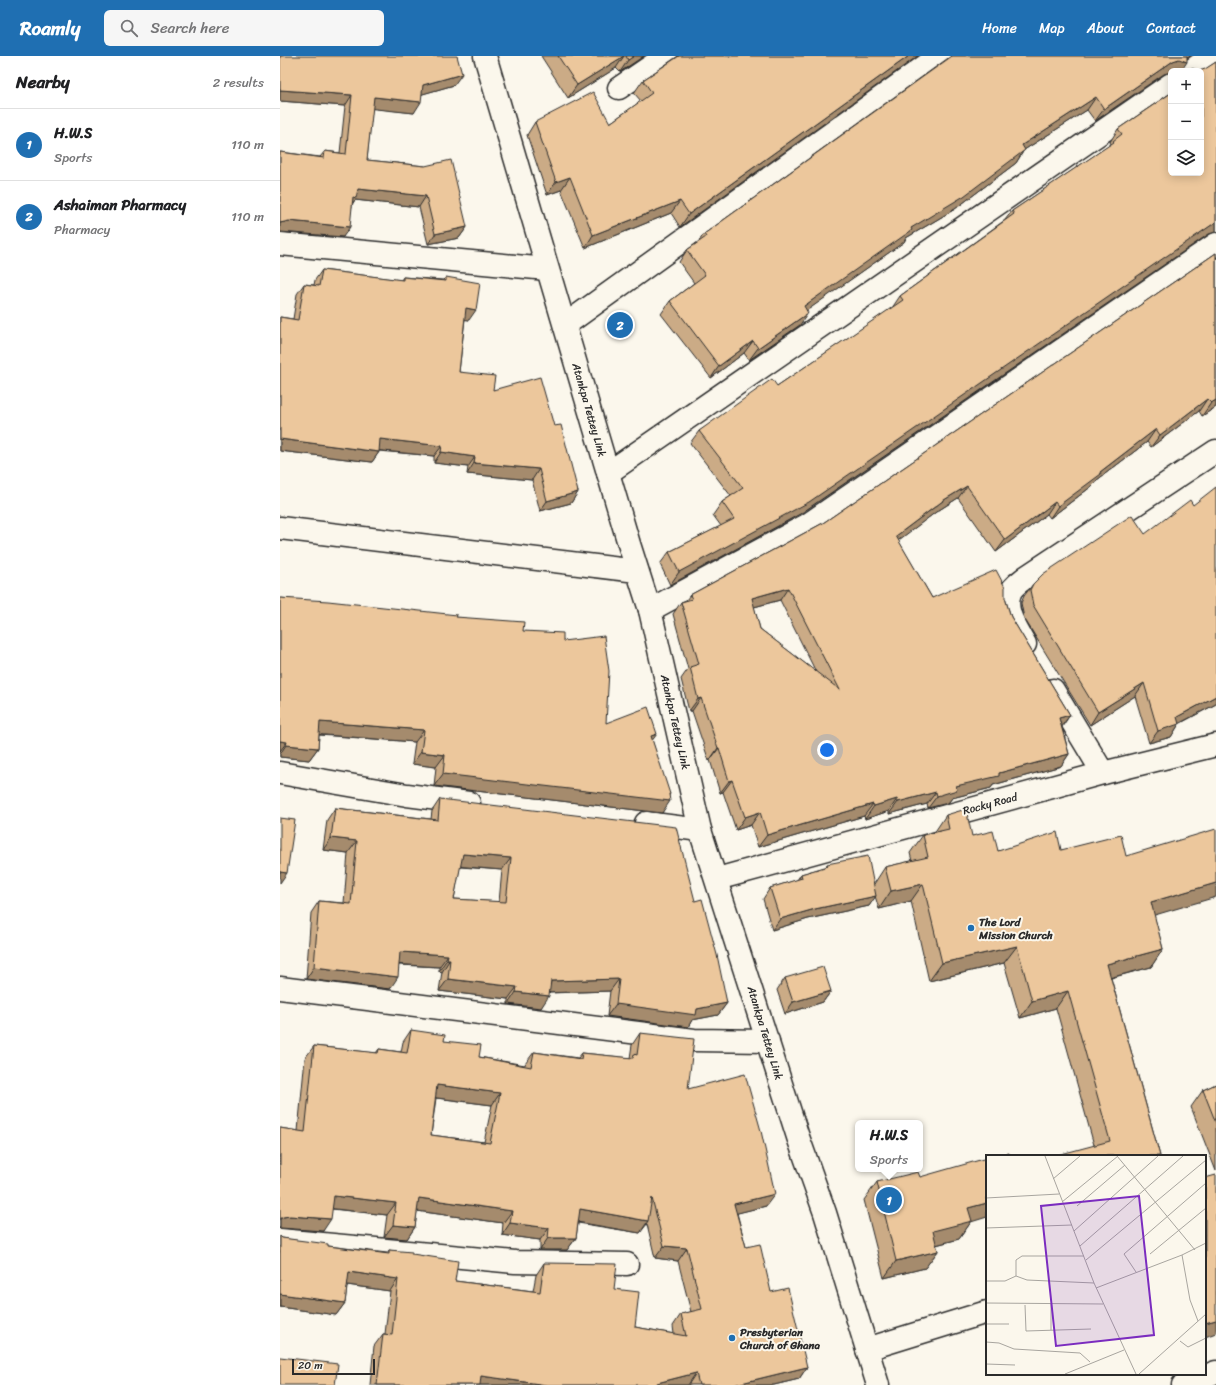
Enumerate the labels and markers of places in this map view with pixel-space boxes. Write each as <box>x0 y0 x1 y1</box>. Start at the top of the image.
pin: 2 <box>607 310 633 340</box>
place label: The Lord Mission Church <box>978 913 1053 945</box>
marker: The Lord Mission Church <box>966 923 976 933</box>
pin: 1 <box>876 1185 902 1215</box>
place label: Presbyterian Church of Ghana <box>739 1323 820 1355</box>
marker: Presbyterian Church of Ghana <box>727 1333 737 1343</box>

